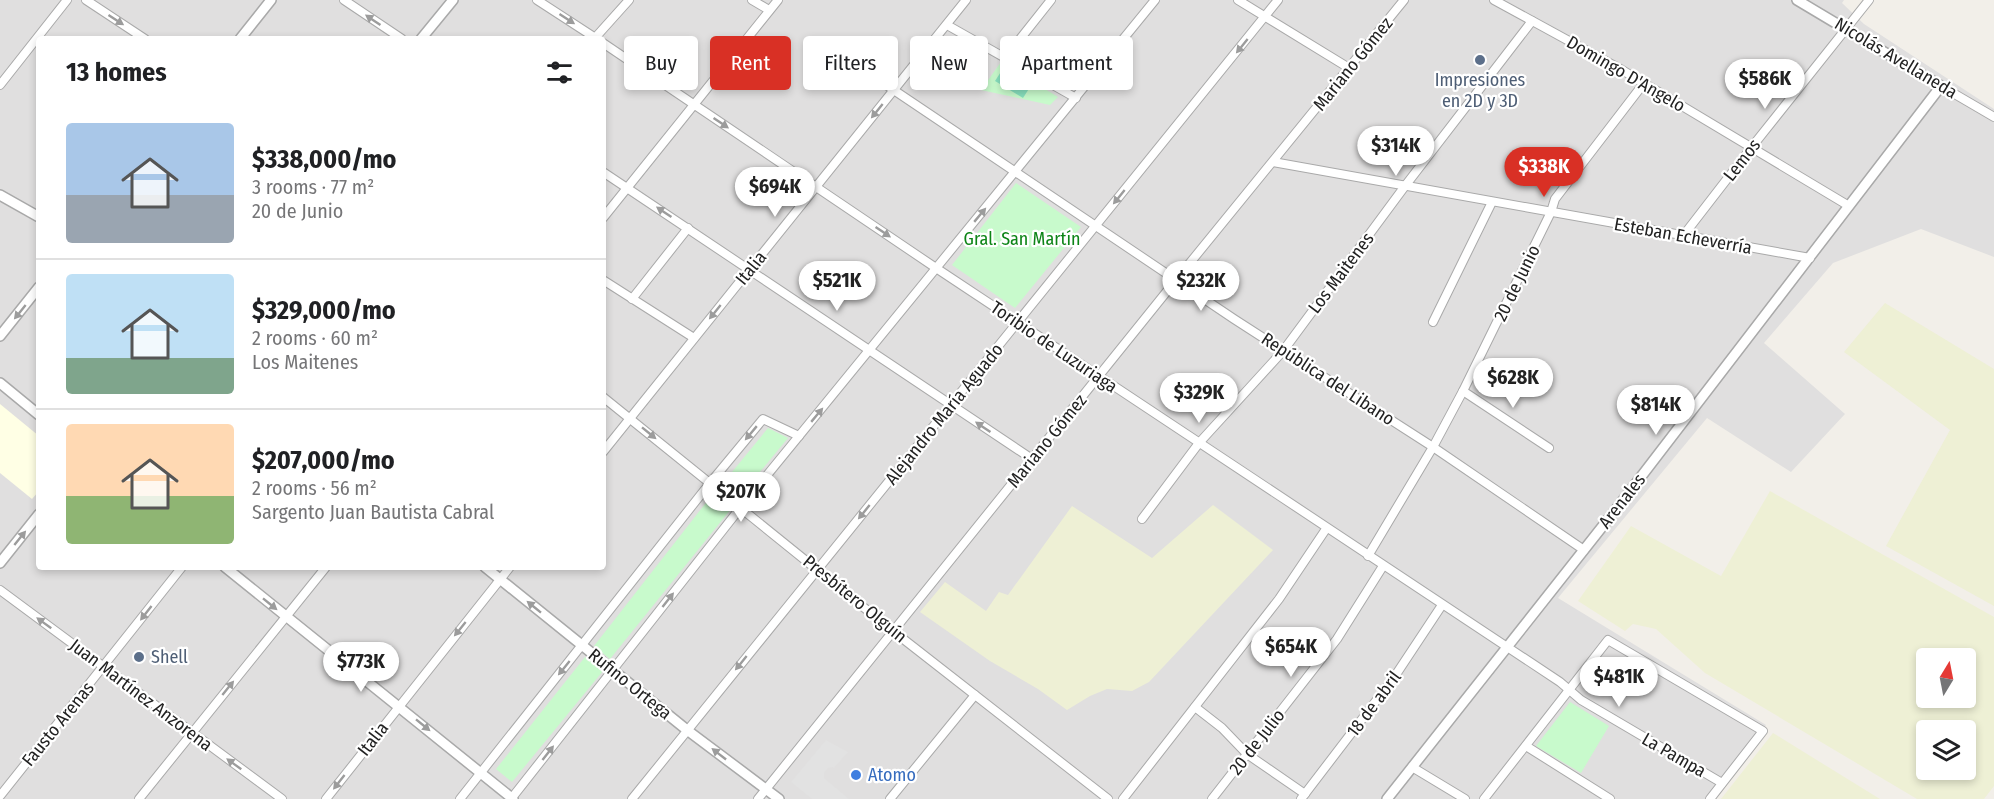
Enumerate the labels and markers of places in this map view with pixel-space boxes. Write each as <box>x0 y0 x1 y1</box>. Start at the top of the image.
marker: Impresiones en 2D y 3D <box>1473 53 1487 67</box>
pin: $586K <box>1723 59 1807 110</box>
place label: Impresiones en 2D y 3D <box>1435 69 1526 112</box>
pin: $314K <box>1354 126 1438 177</box>
pin: $338K <box>1502 147 1586 198</box>
pin: $694K <box>733 167 817 218</box>
pin: $521K <box>795 261 879 312</box>
pin: $232K <box>1159 261 1243 312</box>
pin: $628K <box>1471 358 1555 409</box>
pin: $329K <box>1157 373 1241 424</box>
pin: $814K <box>1614 385 1698 436</box>
pin: $207K <box>699 472 783 523</box>
pin: $654K <box>1249 627 1333 678</box>
pin: $773K <box>319 642 403 693</box>
place label: Shell <box>151 646 188 668</box>
marker: Shell <box>132 650 146 664</box>
pin: $481K <box>1577 657 1661 708</box>
place label: Atomo <box>868 764 916 786</box>
marker: Atomo <box>849 768 863 782</box>

